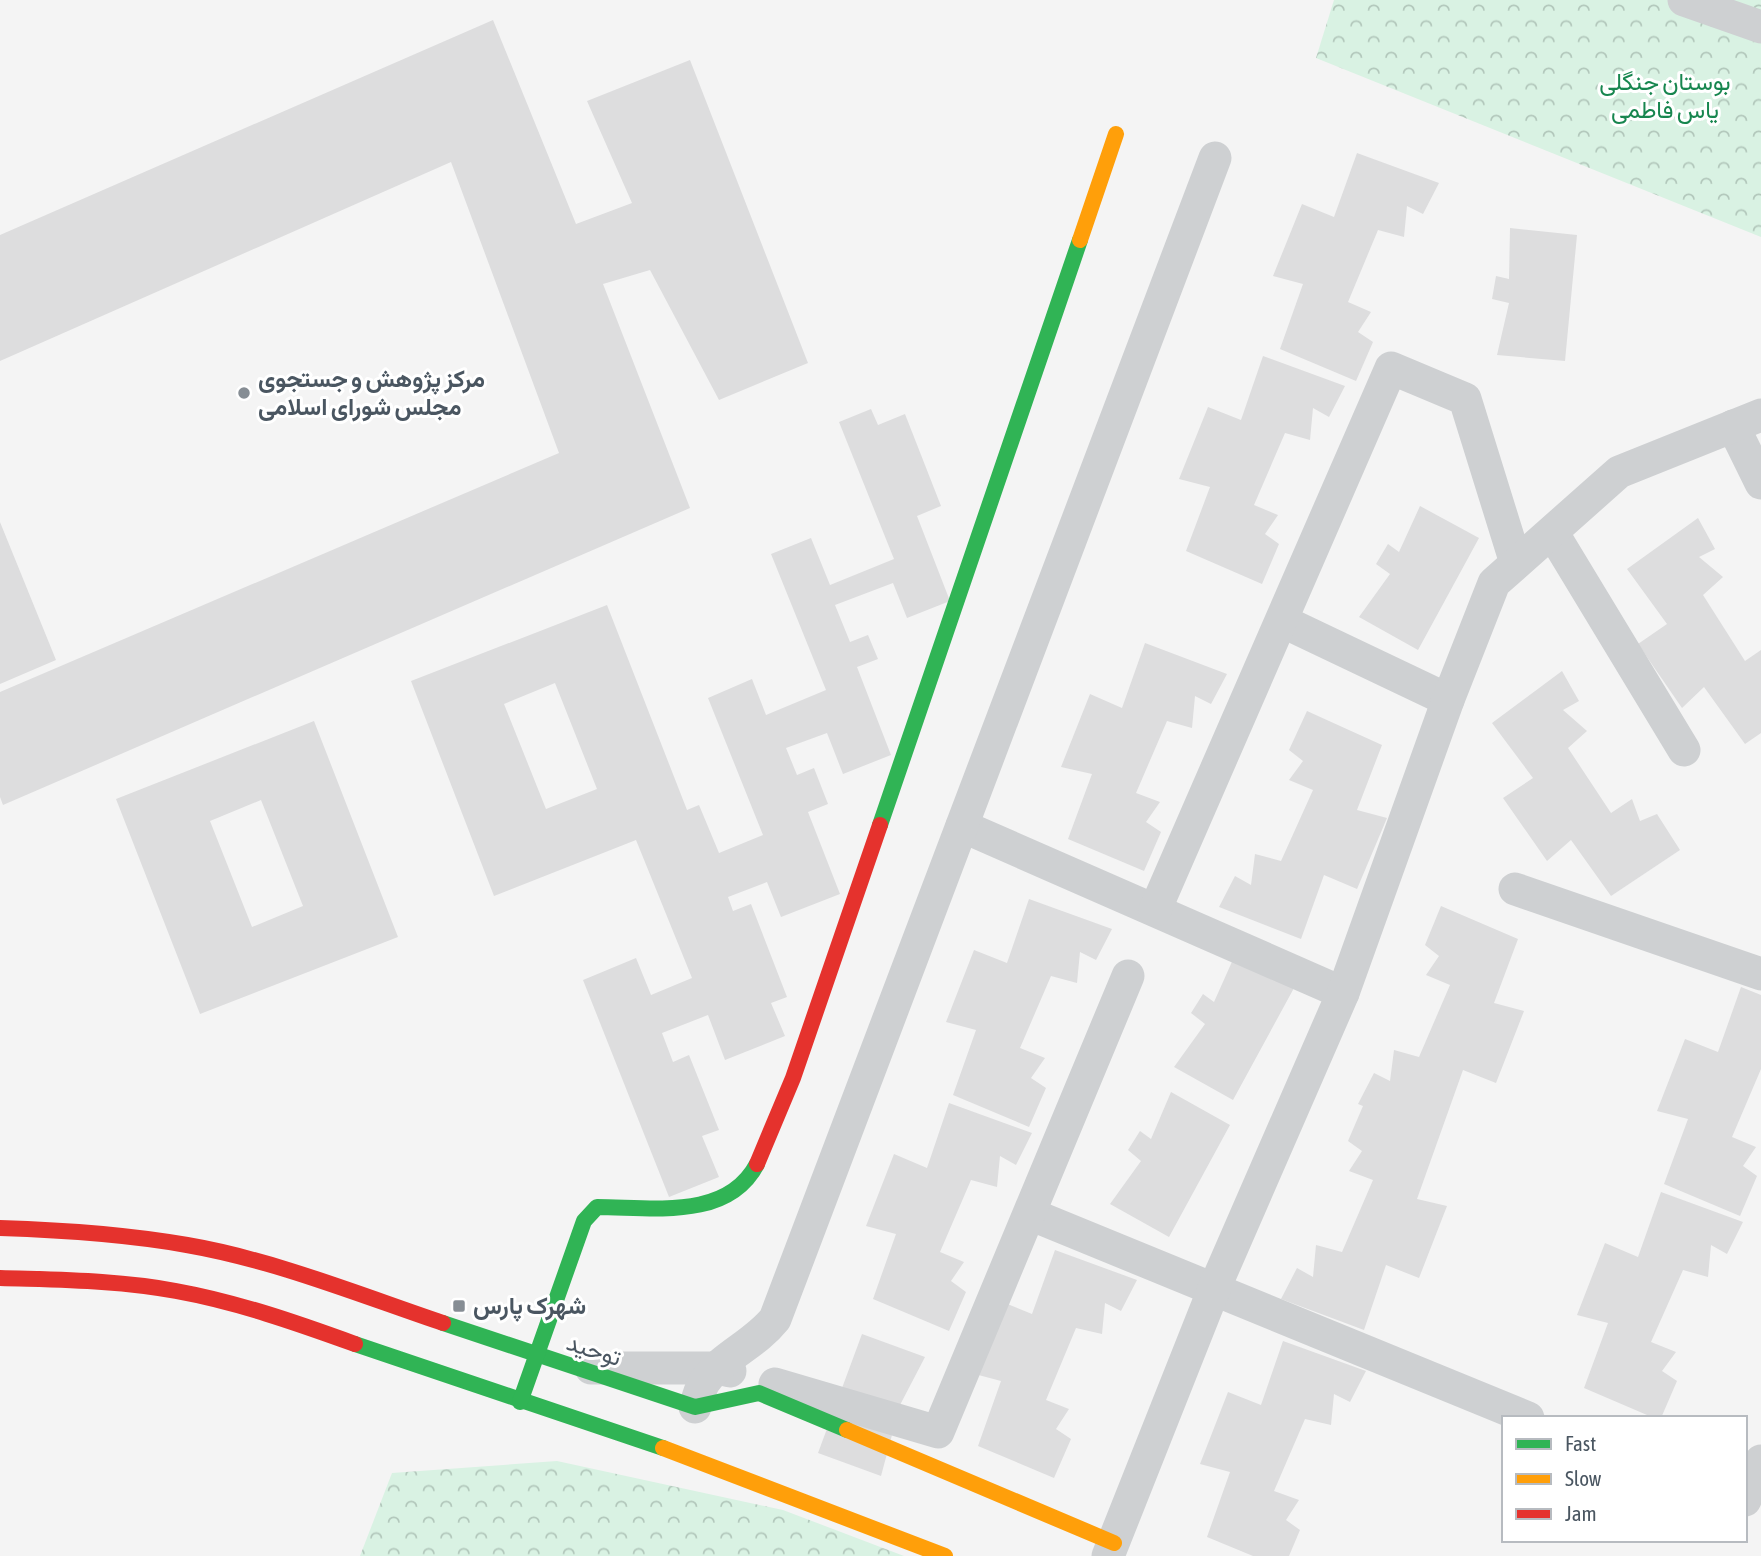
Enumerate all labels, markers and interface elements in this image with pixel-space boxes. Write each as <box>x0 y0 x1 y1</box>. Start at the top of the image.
park label: بوستان جنگلی یاس فاطمی <box>1599 68 1731 124</box>
place label: مرکز پژوهش و جستجوی مجلس شورای اسلامی <box>258 365 485 422</box>
marker: مرکز پژوهش و جستجوی مجلس شورای اسلامی <box>236 385 252 401</box>
place label: شهرک پارس <box>473 1292 586 1322</box>
marker: شهرک پارس <box>451 1298 467 1314</box>
street label: توحید <box>563 1328 625 1373</box>
legend <box>1502 1416 1747 1542</box>
text: Fast <box>1565 1431 1596 1455</box>
text: Slow <box>1565 1466 1602 1490</box>
text: Jam <box>1565 1501 1597 1525</box>

